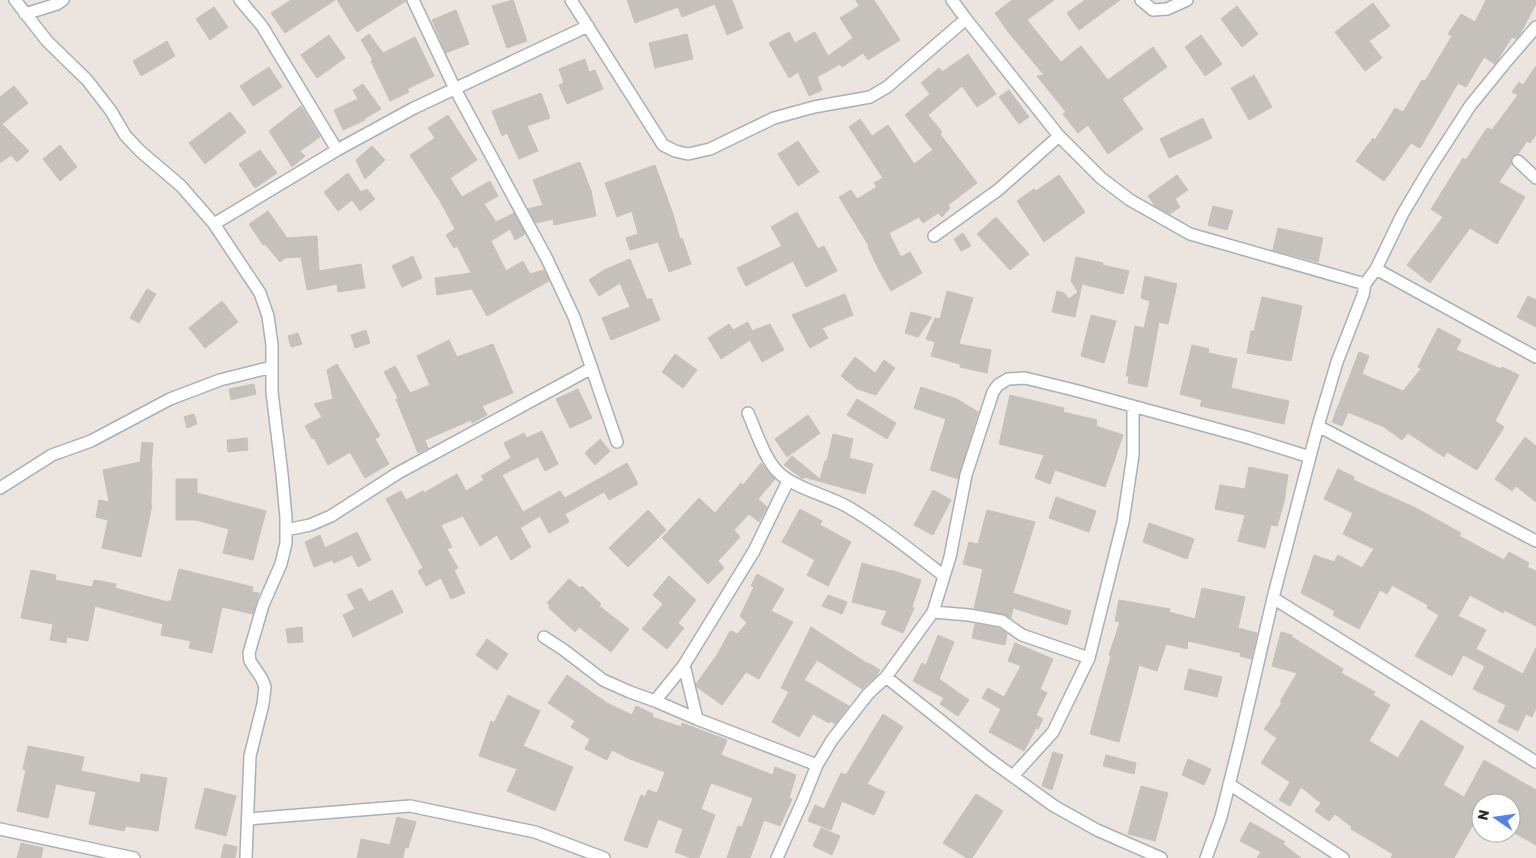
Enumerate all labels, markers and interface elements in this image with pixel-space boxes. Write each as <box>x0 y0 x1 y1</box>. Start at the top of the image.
north arrow <box>1471 793 1521 843</box>
text: N <box>1474 808 1493 822</box>

